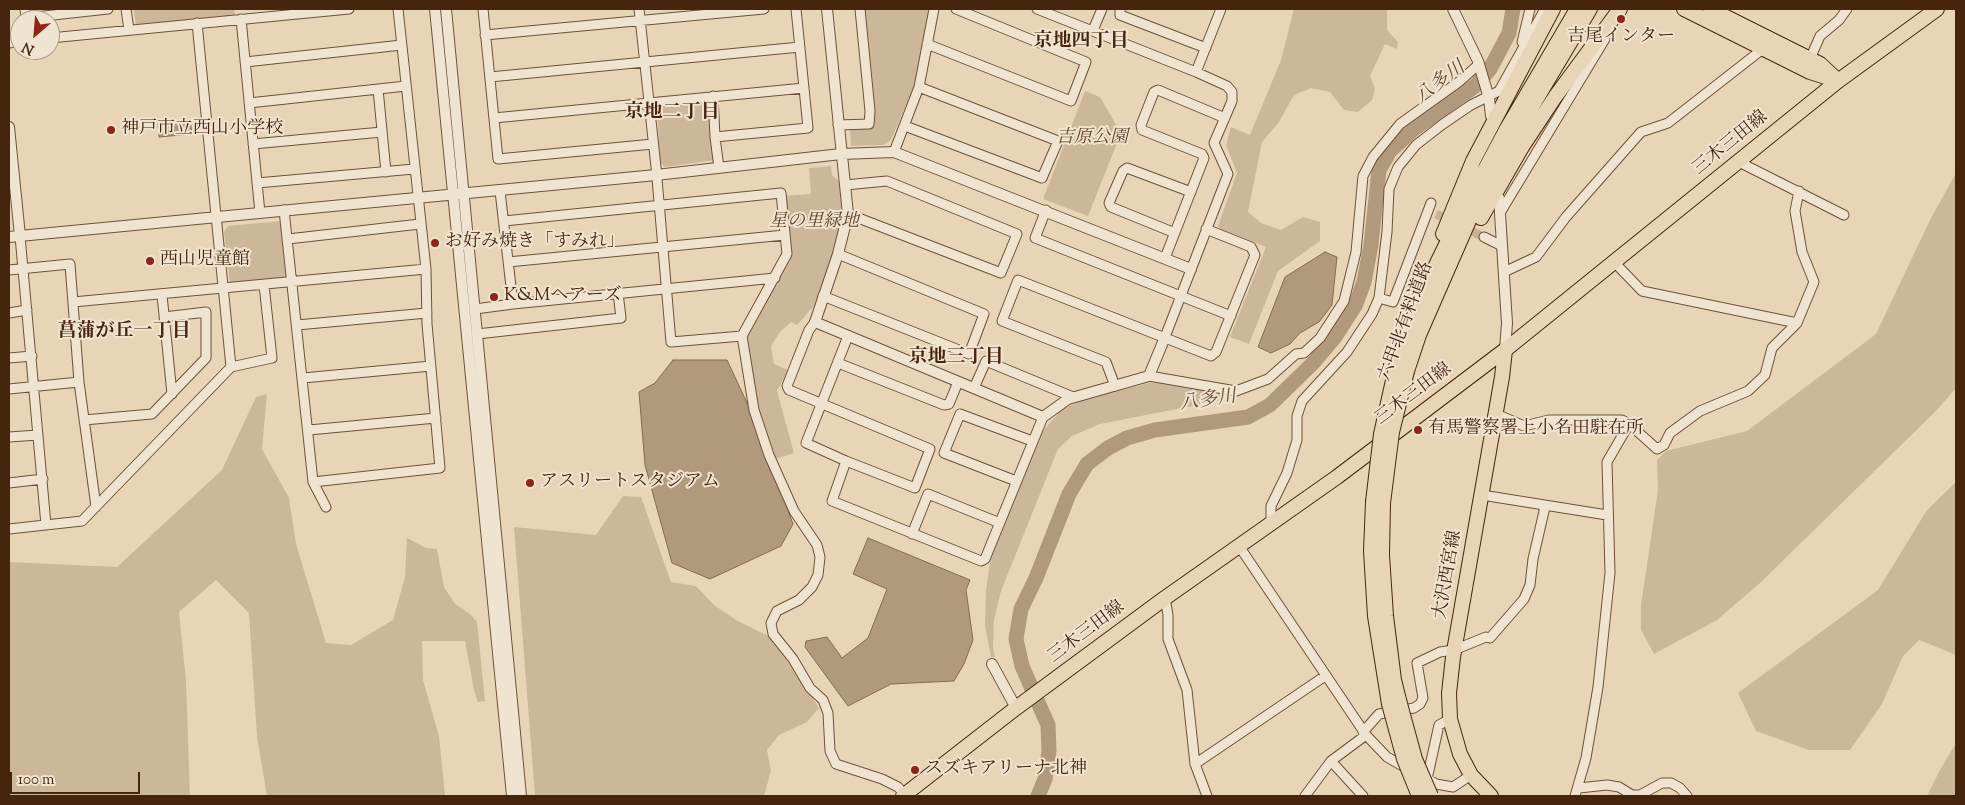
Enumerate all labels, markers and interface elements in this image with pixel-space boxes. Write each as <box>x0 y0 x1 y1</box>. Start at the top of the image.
north arrow <box>10 10 60 60</box>
marker: 吉尾インター <box>1615 13 1627 25</box>
place label: 吉尾インター <box>1567 27 1675 49</box>
district label: 京地四丁目 <box>1034 32 1128 54</box>
text: N <box>19 36 38 59</box>
water label: 八多川 <box>1411 58 1471 110</box>
district label: 京地二丁目 <box>625 103 719 125</box>
street label: 三木三田線 <box>1689 107 1773 181</box>
place label: 神戸市立西山小学校 <box>121 119 283 141</box>
marker: 神戸市立西山小学校 <box>105 124 117 136</box>
park label: 吉原公園 <box>1056 128 1128 150</box>
park label: 星の里緑地 <box>769 212 859 234</box>
place label: お好み焼き「すみれ」 <box>445 232 625 254</box>
marker: お好み焼き「すみれ」 <box>429 237 441 249</box>
place label: 西山児童館 <box>160 250 250 272</box>
marker: 西山児童館 <box>144 255 156 267</box>
street label: 六甲北有料道路 <box>1375 259 1439 385</box>
place label: K&Mヘアーズ <box>504 286 622 308</box>
marker: K&Mヘアーズ <box>488 291 500 303</box>
district label: 菖蒲が丘一丁目 <box>58 322 190 344</box>
district label: 京地三丁目 <box>909 348 1003 370</box>
street label: 三木三田線 <box>1372 359 1456 431</box>
water label: 八多川 <box>1178 387 1238 417</box>
place label: 有馬警察署上小名田駐在所 <box>1428 419 1644 441</box>
marker: 有馬警察署上小名田駐在所 <box>1412 424 1424 436</box>
place label: アスリートスタジアム <box>540 472 720 494</box>
marker: アスリートスタジアム <box>524 477 536 489</box>
street label: 大沢西宮線 <box>1431 529 1467 621</box>
street label: 三木三田線 <box>1045 597 1129 669</box>
place label: スズキアリーナ北神 <box>925 759 1087 781</box>
scale bar <box>12 762 142 794</box>
marker: スズキアリーナ北神 <box>909 764 921 776</box>
text: 100 m <box>18 770 54 791</box>

